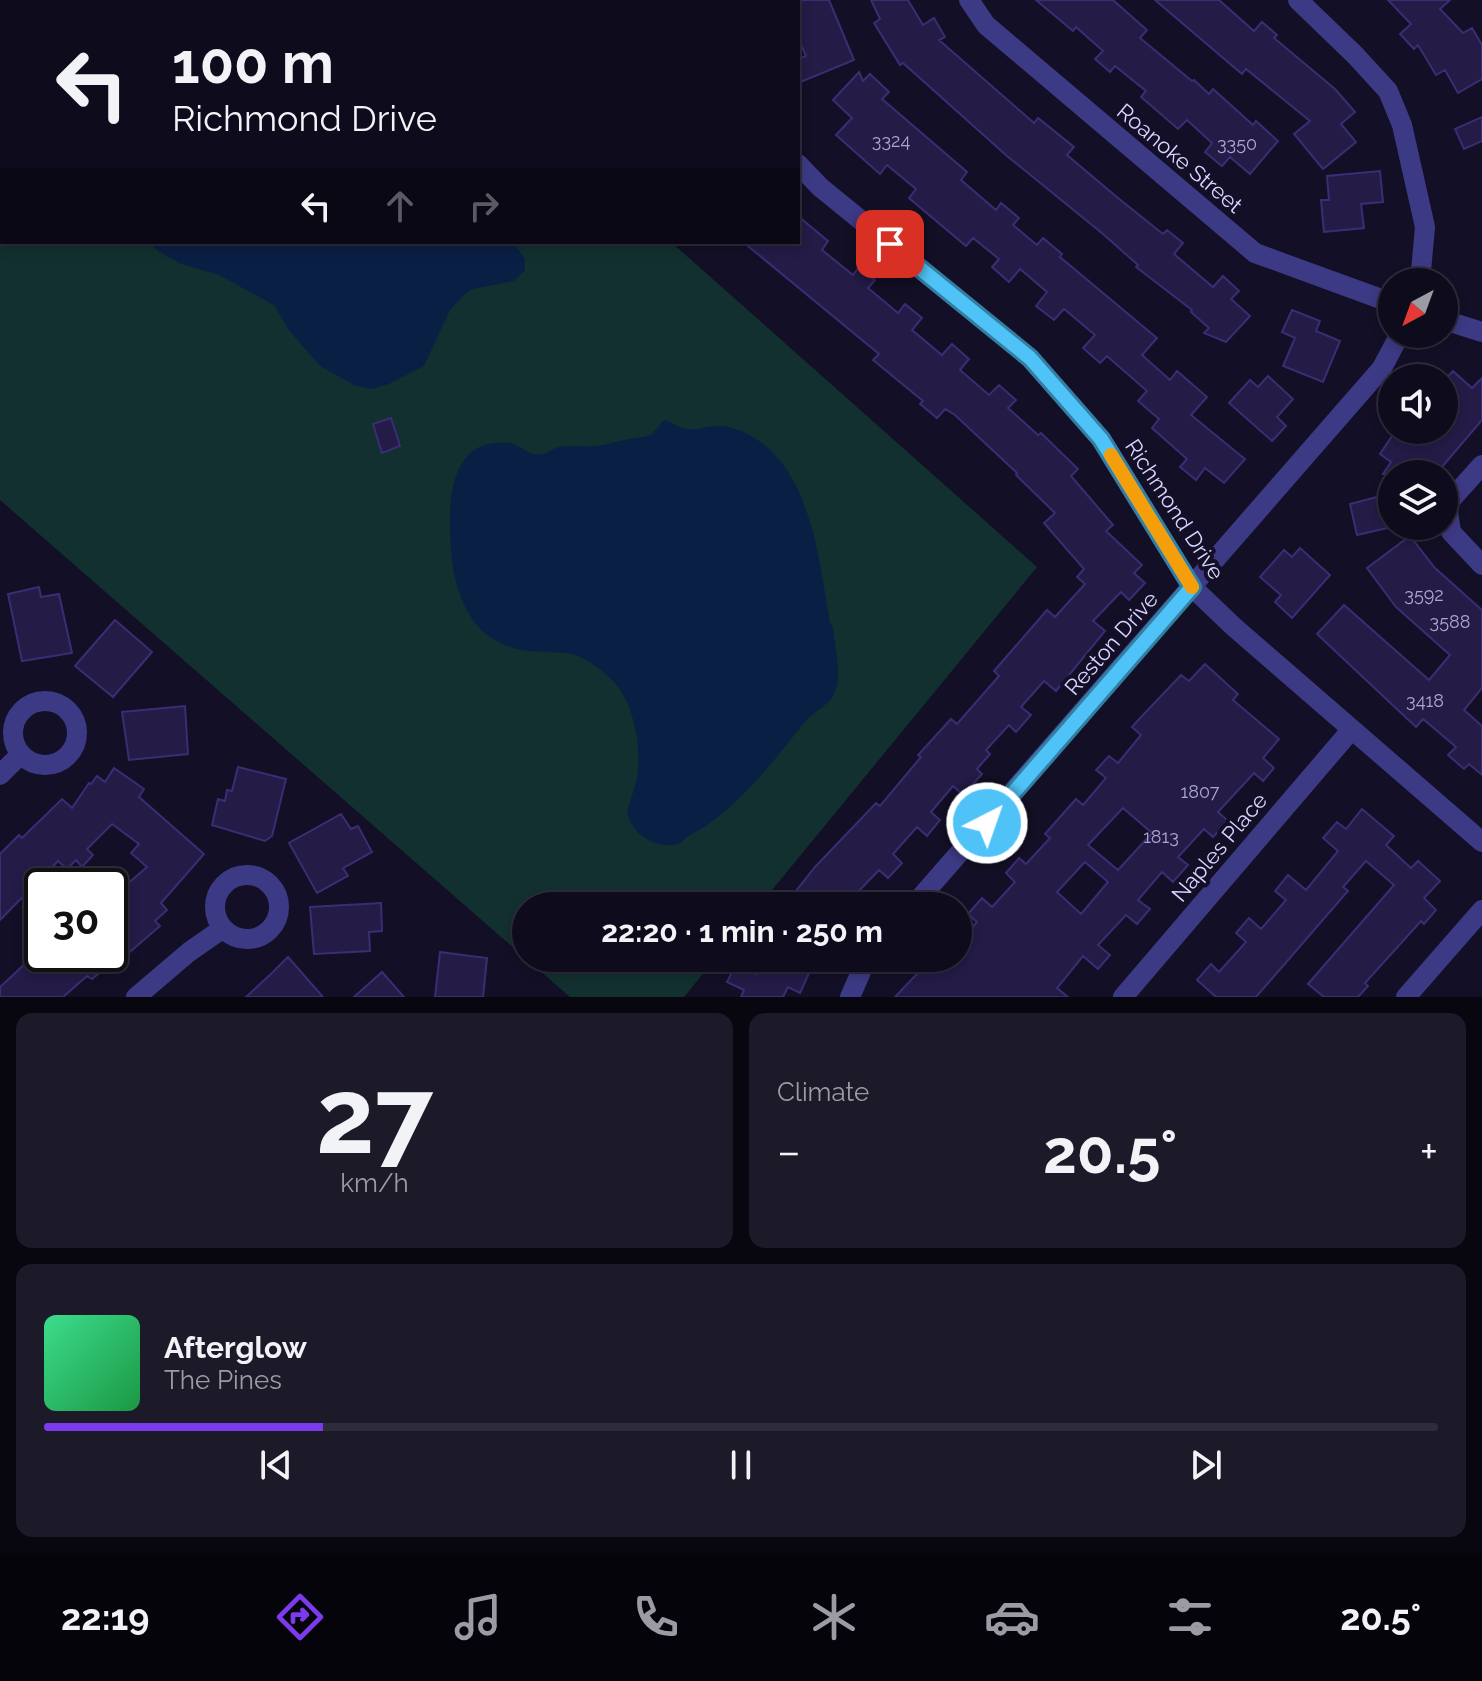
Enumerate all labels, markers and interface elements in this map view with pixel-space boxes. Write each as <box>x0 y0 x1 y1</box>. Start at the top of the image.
text: 100 m <box>172 30 334 96</box>
icon: left <box>40 32 144 136</box>
text: Richmond Drive <box>172 97 437 139</box>
street label: Roanoke Street <box>1112 98 1248 218</box>
house number: 3324 <box>872 130 910 151</box>
house number: 3350 <box>1217 133 1257 154</box>
icon: left <box>294 184 338 228</box>
icon: ahead <box>378 184 422 228</box>
icon: right <box>462 184 506 228</box>
pin <box>856 210 924 278</box>
icon: arrive <box>868 222 912 266</box>
north arrow <box>1378 268 1458 348</box>
map controls <box>1378 268 1458 540</box>
button: sound <box>1378 364 1458 444</box>
street label: Richmond Drive <box>1120 434 1230 584</box>
button: layers <box>1378 460 1458 540</box>
house number: 3592 <box>1404 584 1444 605</box>
street label: Reston Drive <box>1059 586 1163 700</box>
house number: 3588 <box>1430 611 1470 632</box>
house number: 3418 <box>1406 690 1444 711</box>
position arrow <box>945 781 1029 865</box>
house number: 1807 <box>1181 781 1220 802</box>
street label: Naples Place <box>1166 787 1272 907</box>
house number: 1813 <box>1143 826 1179 847</box>
speed limit sign: 30 <box>24 868 128 972</box>
text: 22:20 · 1 min · 250 m <box>601 914 883 949</box>
text: 27 <box>316 1055 433 1177</box>
text: Climate <box>777 1077 869 1107</box>
text: 20.5° <box>1043 1117 1177 1187</box>
text: − <box>777 1126 801 1177</box>
text: + <box>1420 1126 1438 1177</box>
text: km/h <box>340 1168 409 1198</box>
text: Afterglow <box>164 1330 307 1365</box>
text: The Pines <box>164 1365 282 1395</box>
icon: previous <box>254 1443 298 1487</box>
icon: pause <box>719 1443 763 1487</box>
icon: next <box>1184 1443 1228 1487</box>
icon: directions <box>272 1589 328 1645</box>
icon: music <box>450 1589 506 1645</box>
icon: phone <box>628 1589 684 1645</box>
icon: climate <box>806 1589 862 1645</box>
icon: car <box>984 1589 1040 1645</box>
icon: filters <box>1162 1589 1218 1645</box>
text: 22:19 <box>61 1596 150 1638</box>
text: 20.5° <box>1340 1596 1421 1638</box>

